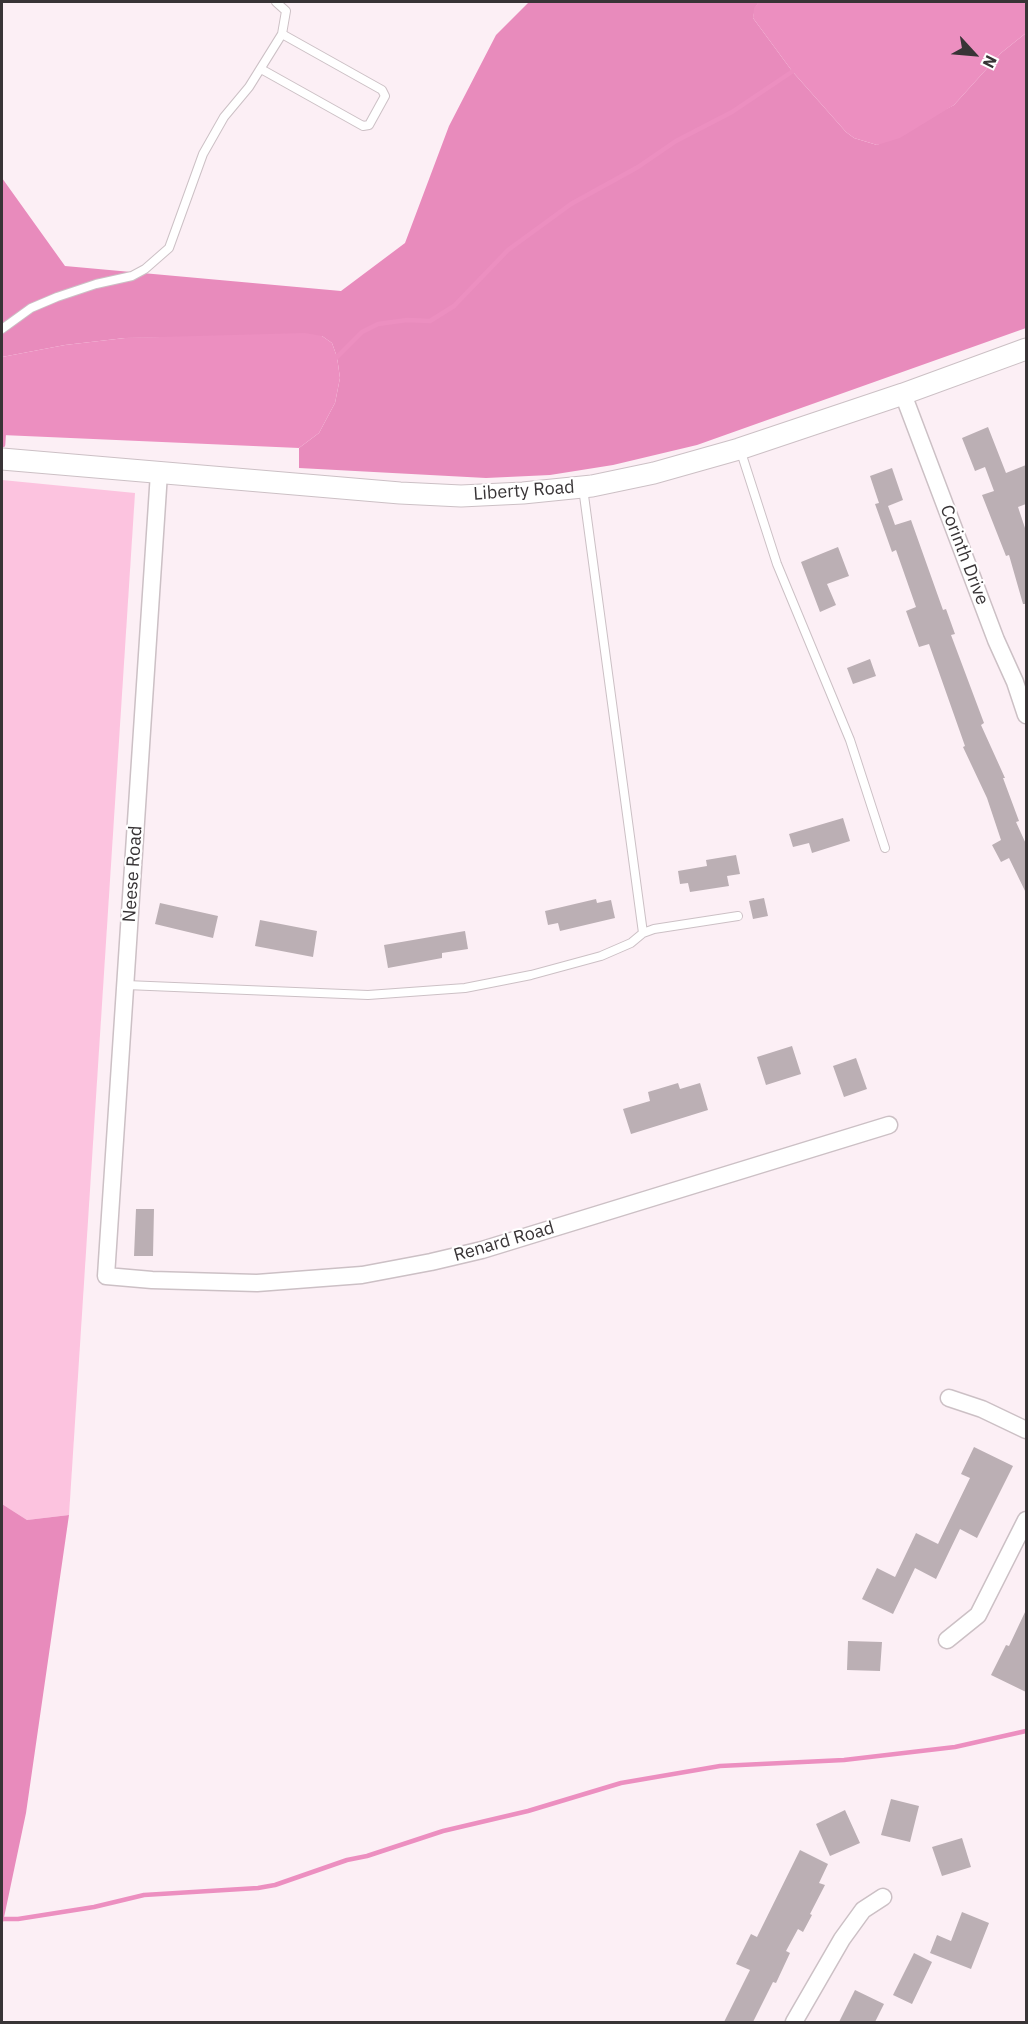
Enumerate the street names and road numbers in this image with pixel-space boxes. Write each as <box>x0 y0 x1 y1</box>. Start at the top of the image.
street label: Liberty Road <box>473 477 575 505</box>
street label: Corinth Drive <box>935 502 993 608</box>
street label: Neese Road <box>119 825 147 923</box>
street label: Renard Road <box>451 1217 557 1267</box>

